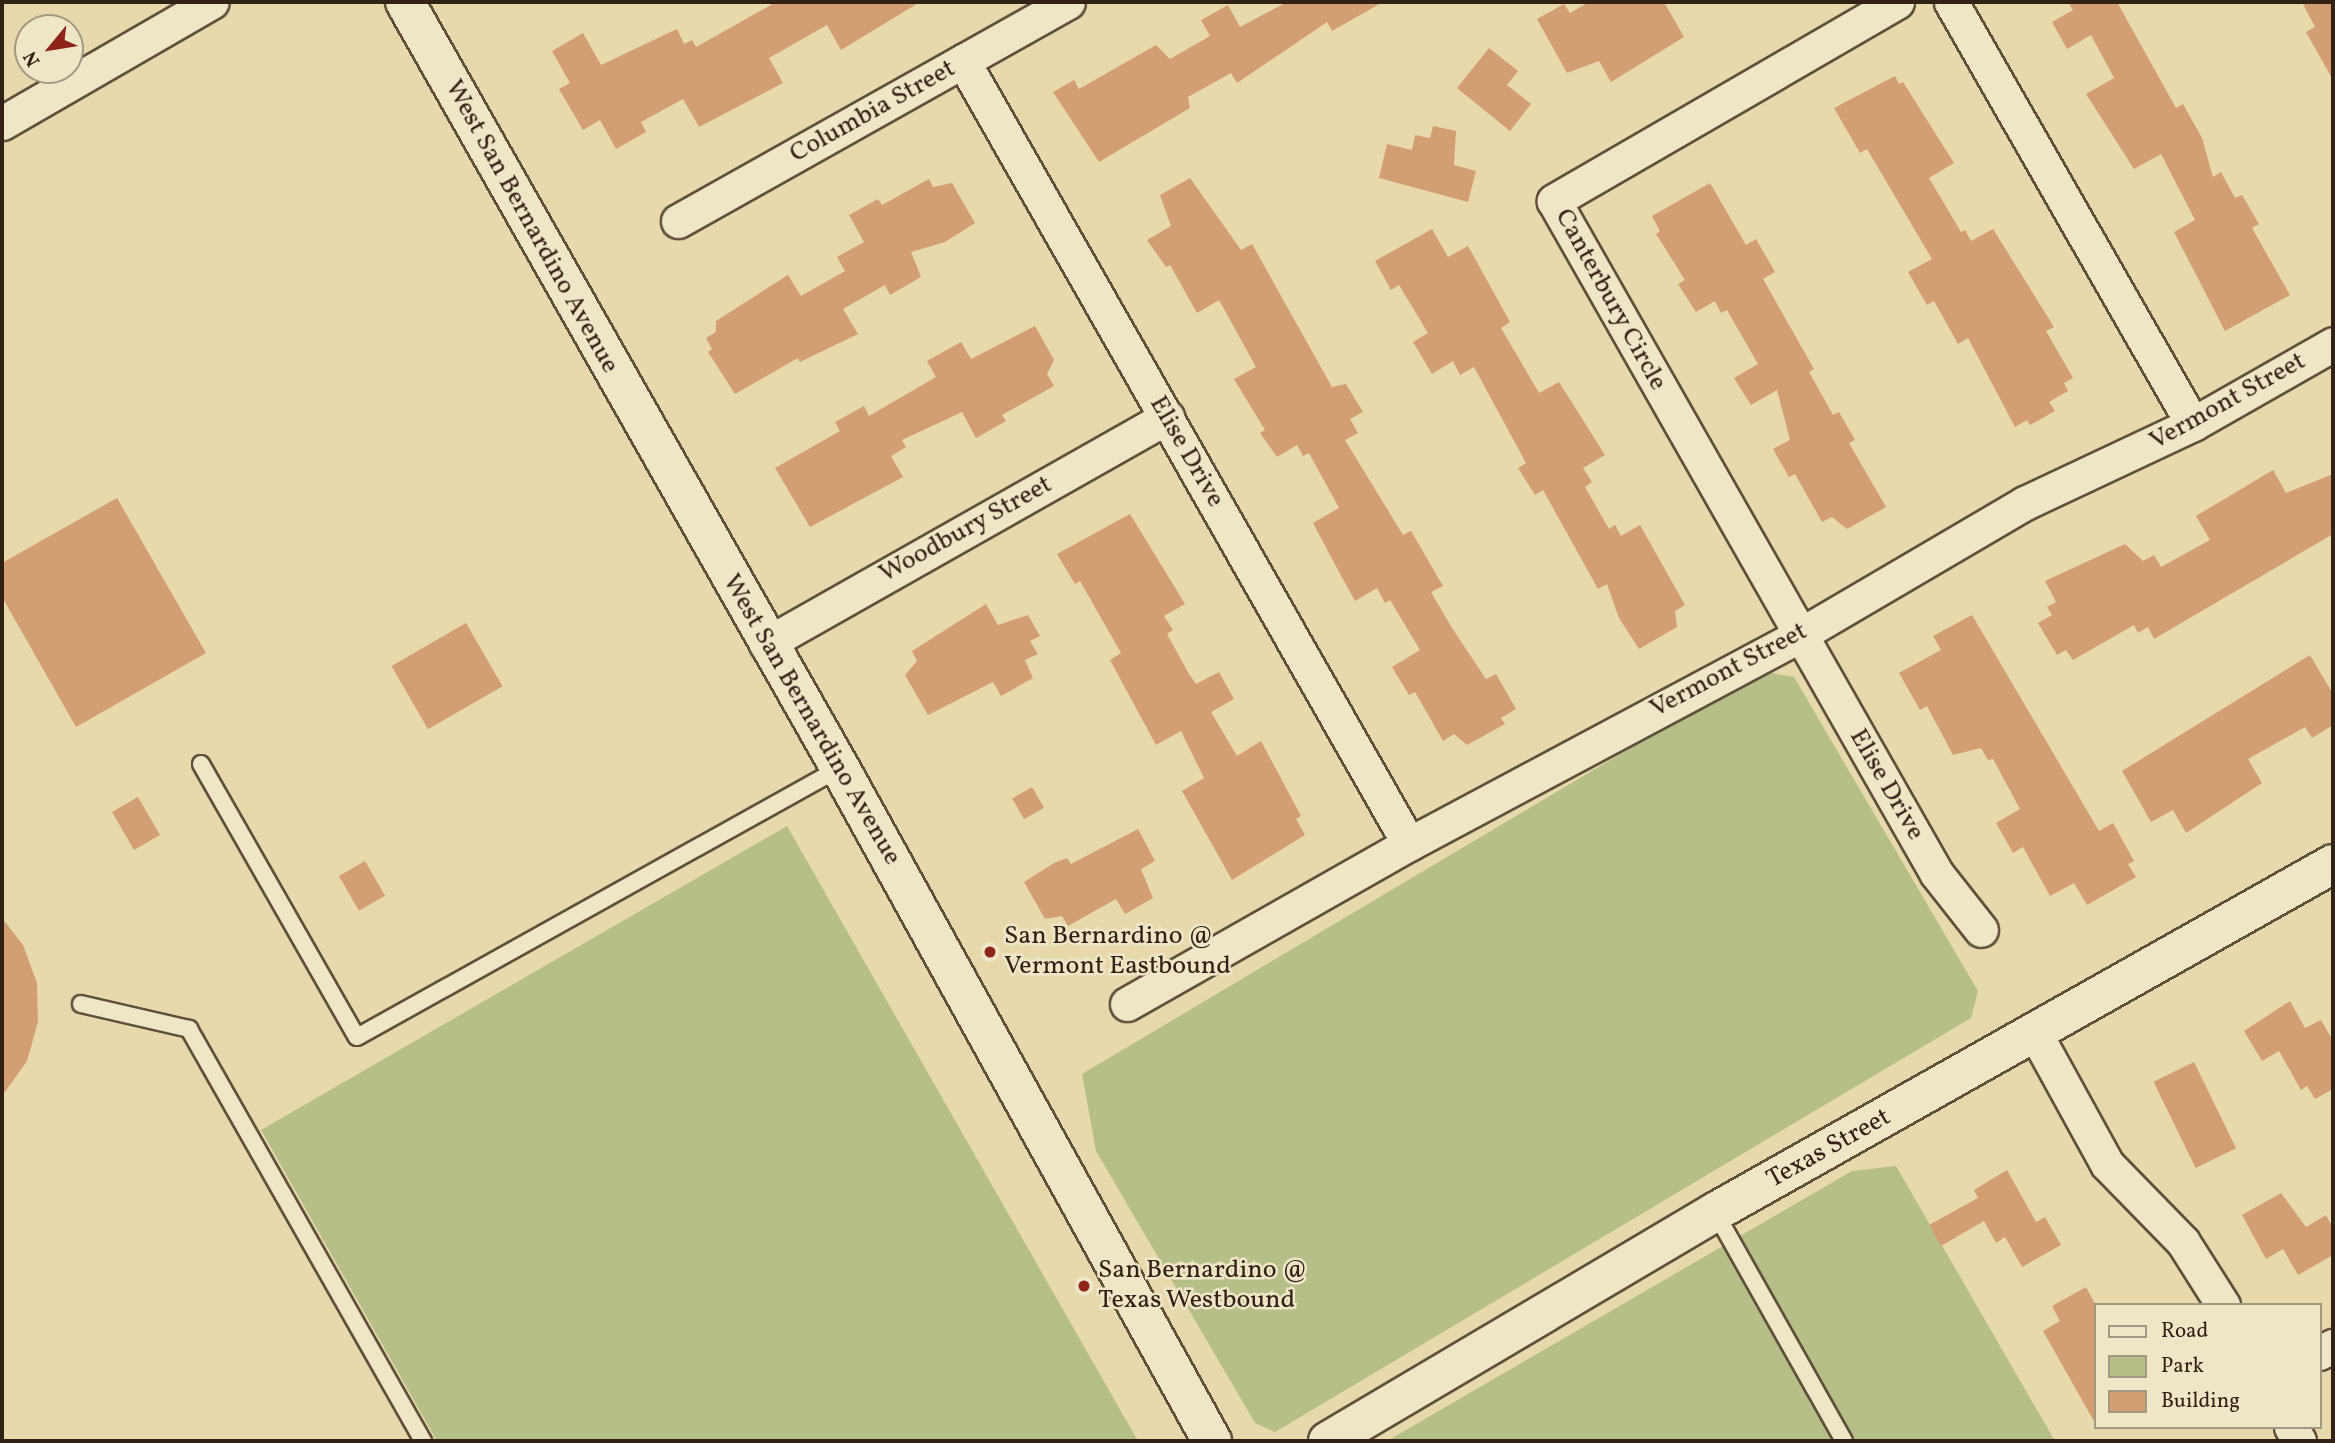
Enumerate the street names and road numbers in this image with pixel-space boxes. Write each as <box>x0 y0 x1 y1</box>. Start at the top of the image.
street label: Columbia Street <box>785 54 961 170</box>
street label: West San Bernardino Avenue <box>437 75 625 379</box>
street label: Canterbury Circle <box>1547 204 1673 396</box>
street label: Vermont Street <box>2145 346 2311 458</box>
street label: Elise Drive <box>1142 391 1230 513</box>
street label: Woodbury Street <box>874 469 1058 591</box>
street label: West San Bernardino Avenue <box>715 569 907 871</box>
street label: Vermont Street <box>1645 617 1813 725</box>
street label: Elise Drive <box>1842 724 1930 846</box>
street label: Texas Street <box>1762 1102 1896 1196</box>

